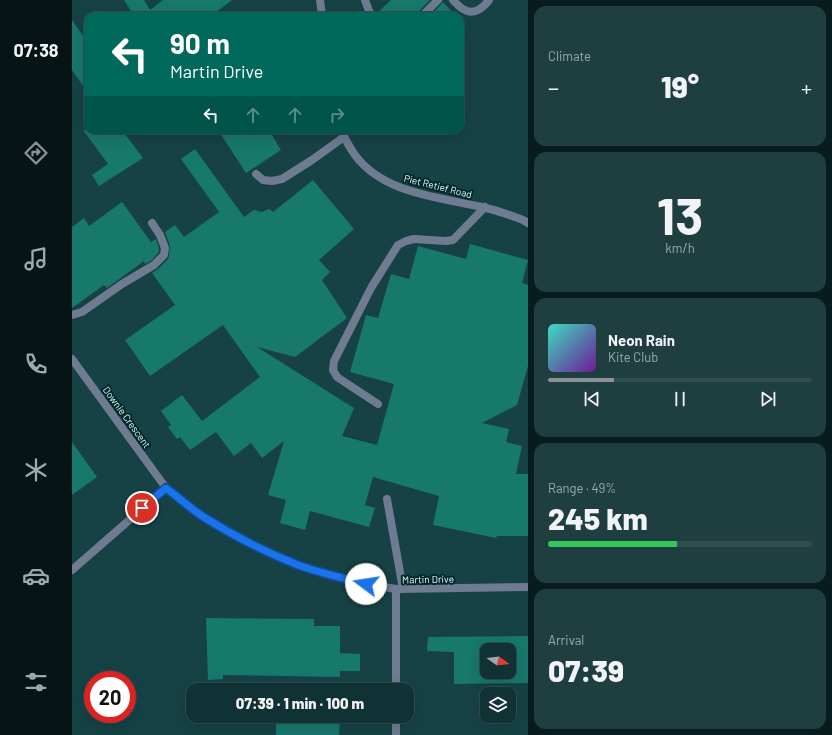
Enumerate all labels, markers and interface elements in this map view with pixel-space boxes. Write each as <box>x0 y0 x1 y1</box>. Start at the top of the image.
text: 90 m <box>170 26 230 60</box>
icon: left <box>104 28 156 80</box>
text: 07:38 <box>13 39 59 61</box>
text: Climate <box>548 48 591 64</box>
text: Martin Drive <box>170 60 263 82</box>
text: 19° <box>661 68 699 104</box>
text: − <box>548 74 559 100</box>
text: + <box>801 74 812 100</box>
icon: left <box>200 104 222 126</box>
icon: ahead <box>242 104 264 126</box>
icon: ahead <box>284 104 306 126</box>
icon: right <box>326 104 348 126</box>
icon: directions <box>22 139 50 167</box>
street label: Piet Retief Road <box>403 172 473 200</box>
text: 13 <box>657 183 703 245</box>
text: km/h <box>665 240 695 256</box>
icon: music <box>22 245 50 273</box>
text: Neon Rain <box>608 331 675 349</box>
text: Kite Club <box>608 349 658 365</box>
icon: phone <box>22 350 50 378</box>
street label: Downie Crescent <box>101 384 154 450</box>
icon: previous <box>581 388 603 410</box>
icon: pause <box>669 388 691 410</box>
icon: next <box>757 388 779 410</box>
icon: climate <box>22 456 50 484</box>
text: Range · 49% <box>548 480 616 496</box>
pin <box>125 491 159 525</box>
icon: arrive <box>131 497 153 519</box>
text: 245 km <box>548 500 648 536</box>
icon: car <box>22 562 50 590</box>
position arrow <box>345 563 387 605</box>
street label: Martin Drive <box>402 573 454 585</box>
text: Arrival <box>548 632 584 648</box>
north arrow <box>480 643 516 679</box>
map controls <box>480 643 516 723</box>
text: 07:39 <box>548 652 624 688</box>
icon: filters <box>22 668 50 696</box>
speed limit sign: 20 <box>84 671 136 723</box>
button: layers <box>480 687 516 723</box>
text: 07:39 · 1 min · 100 m <box>236 694 364 712</box>

